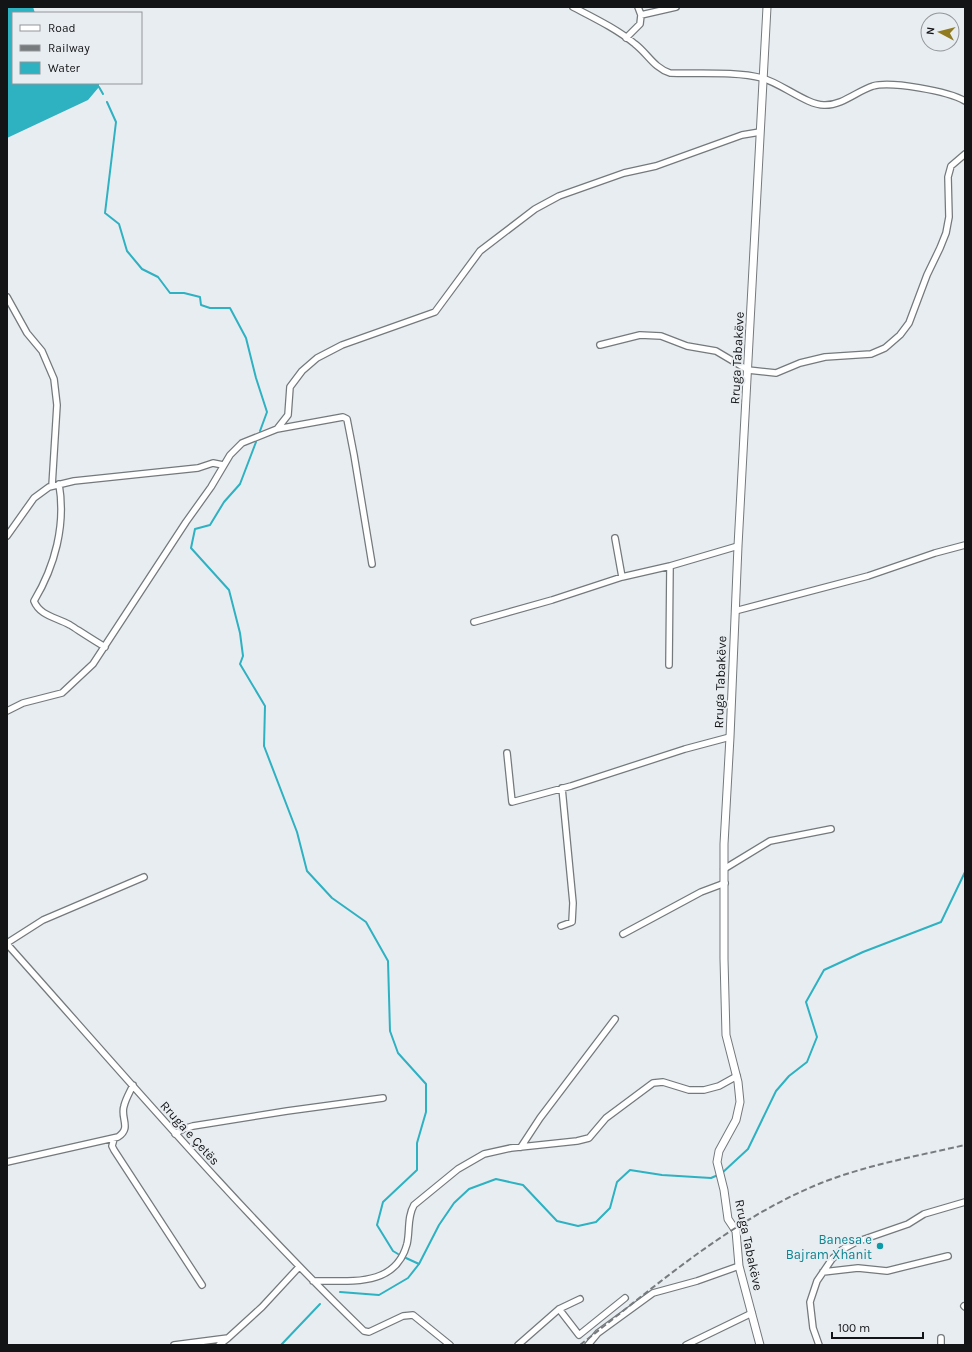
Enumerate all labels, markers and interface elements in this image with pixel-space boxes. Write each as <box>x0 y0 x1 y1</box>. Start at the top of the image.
legend <box>12 12 142 84</box>
north arrow <box>920 12 960 52</box>
text: Road <box>48 21 76 35</box>
text: N <box>924 26 938 36</box>
text: Railway <box>48 41 90 55</box>
text: Water <box>48 61 81 75</box>
street label: Rruga Tabakëve <box>727 311 747 405</box>
street label: Rruga Tabakëve <box>711 635 729 729</box>
street label: Rruga e Çetës <box>157 1098 223 1168</box>
street label: Rruga Tabakëve <box>732 1198 766 1292</box>
place label: Banesa e Bajram Xhanit <box>786 1232 872 1262</box>
marker: Banesa e Bajram Xhanit <box>875 1241 885 1251</box>
scale bar <box>832 1314 923 1340</box>
text: 100 m <box>838 1321 870 1335</box>

